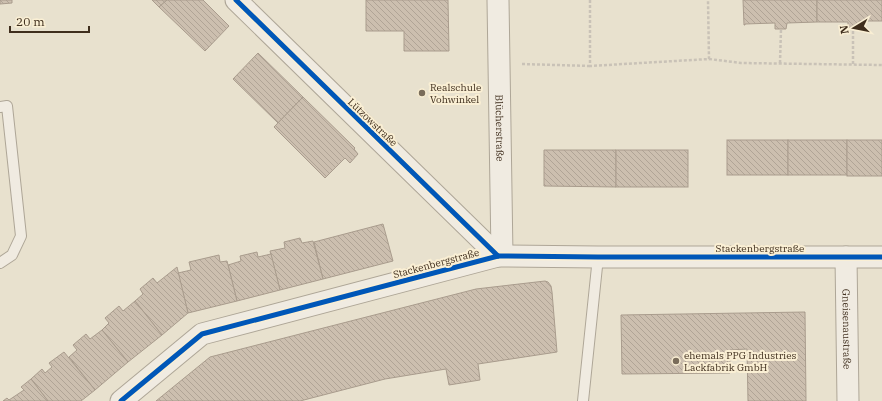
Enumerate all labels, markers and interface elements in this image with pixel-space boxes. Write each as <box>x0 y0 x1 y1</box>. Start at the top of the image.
scale bar <box>10 8 89 34</box>
north arrow <box>834 8 874 48</box>
text: 20 m <box>16 14 45 29</box>
text: N <box>836 24 852 35</box>
place label: Realschule Vohwinkel <box>430 81 481 106</box>
marker: Realschule Vohwinkel <box>417 88 427 98</box>
street label: Blücherstraße <box>492 94 507 162</box>
street label: Lützowstraße <box>345 95 400 149</box>
street label: Stackenbergstraße <box>716 242 804 255</box>
street label: Stackenbergstraße <box>392 246 481 281</box>
street label: Gneisenaustraße <box>839 289 854 369</box>
place label: ehemals PPG Industries Lackfabrik GmbH <box>684 349 797 374</box>
marker: ehemals PPG Industries Lackfabrik GmbH <box>671 356 681 366</box>

